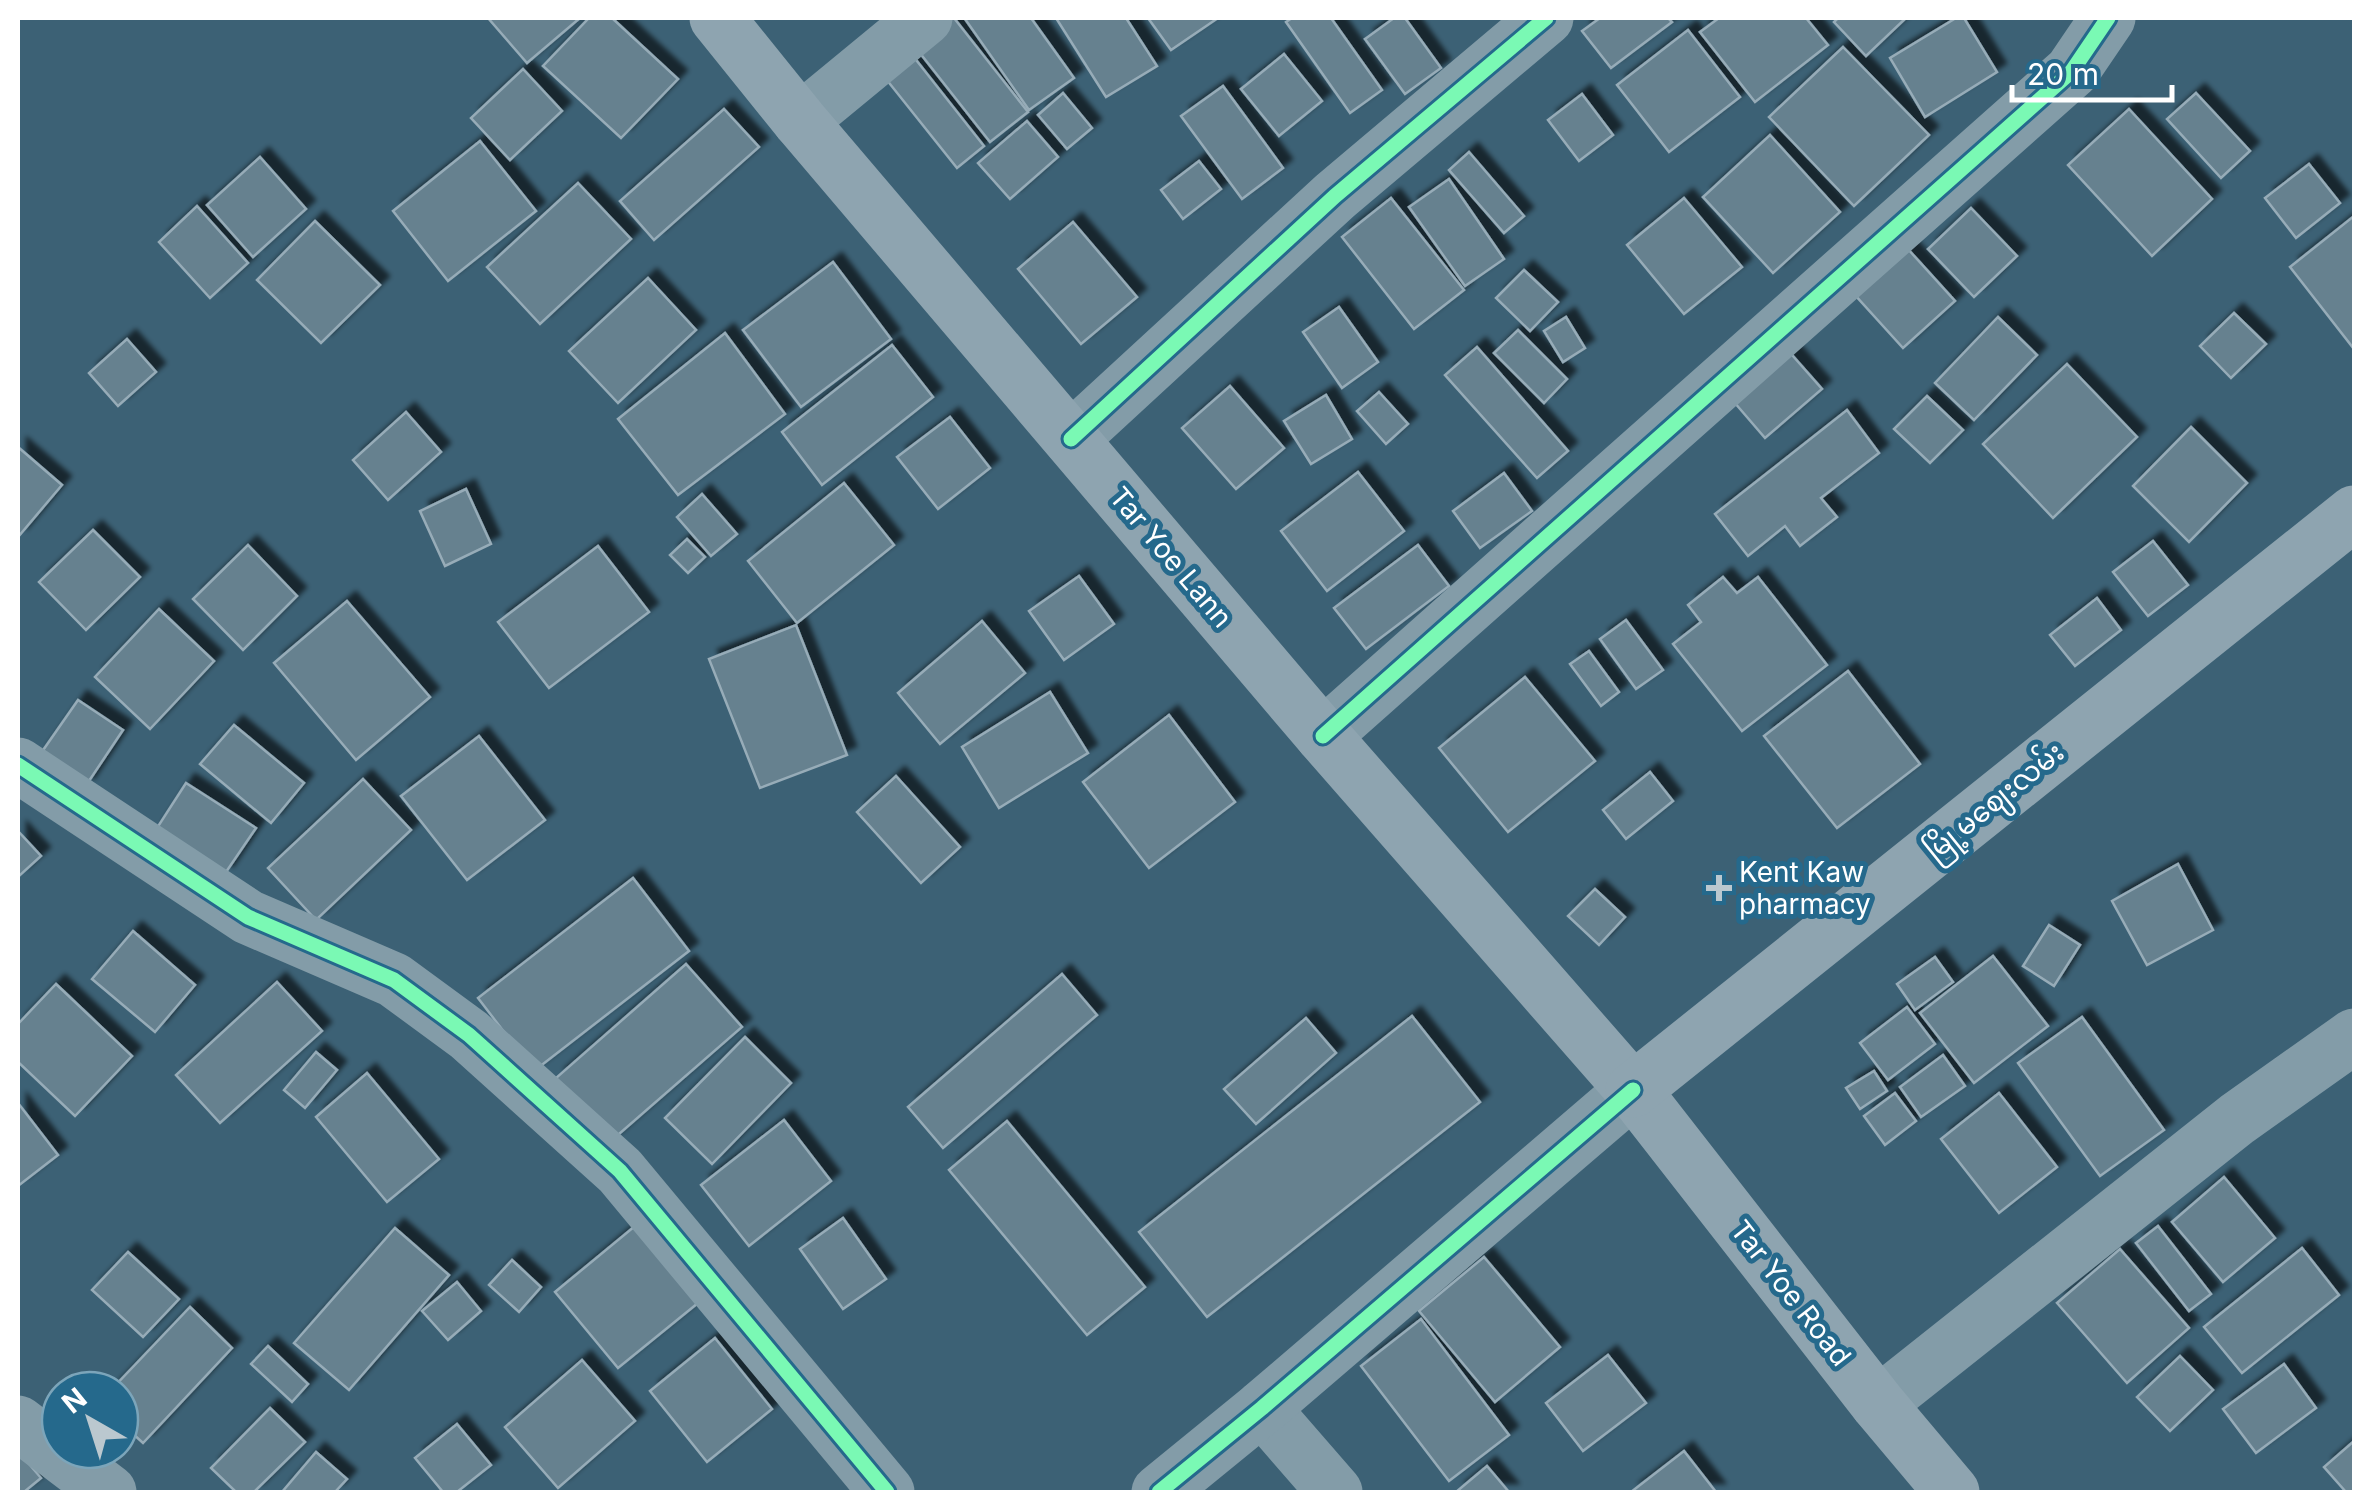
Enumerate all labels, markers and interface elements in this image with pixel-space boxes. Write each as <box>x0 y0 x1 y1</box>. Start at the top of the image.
scale bar <box>2012 40 2172 102</box>
text: 20 m <box>2027 56 2099 92</box>
street label: Tar Yoe Lann <box>1102 480 1240 634</box>
street label: မြို့မဈေးလမ်း <box>1917 734 2074 872</box>
place label: Kent Kaw pharmacy <box>1739 855 1871 921</box>
marker: Kent Kaw pharmacy <box>1708 877 1730 899</box>
street label: Tar Yoe Road <box>1724 1213 1858 1373</box>
north arrow <box>40 1370 140 1470</box>
text: N <box>55 1381 93 1420</box>

